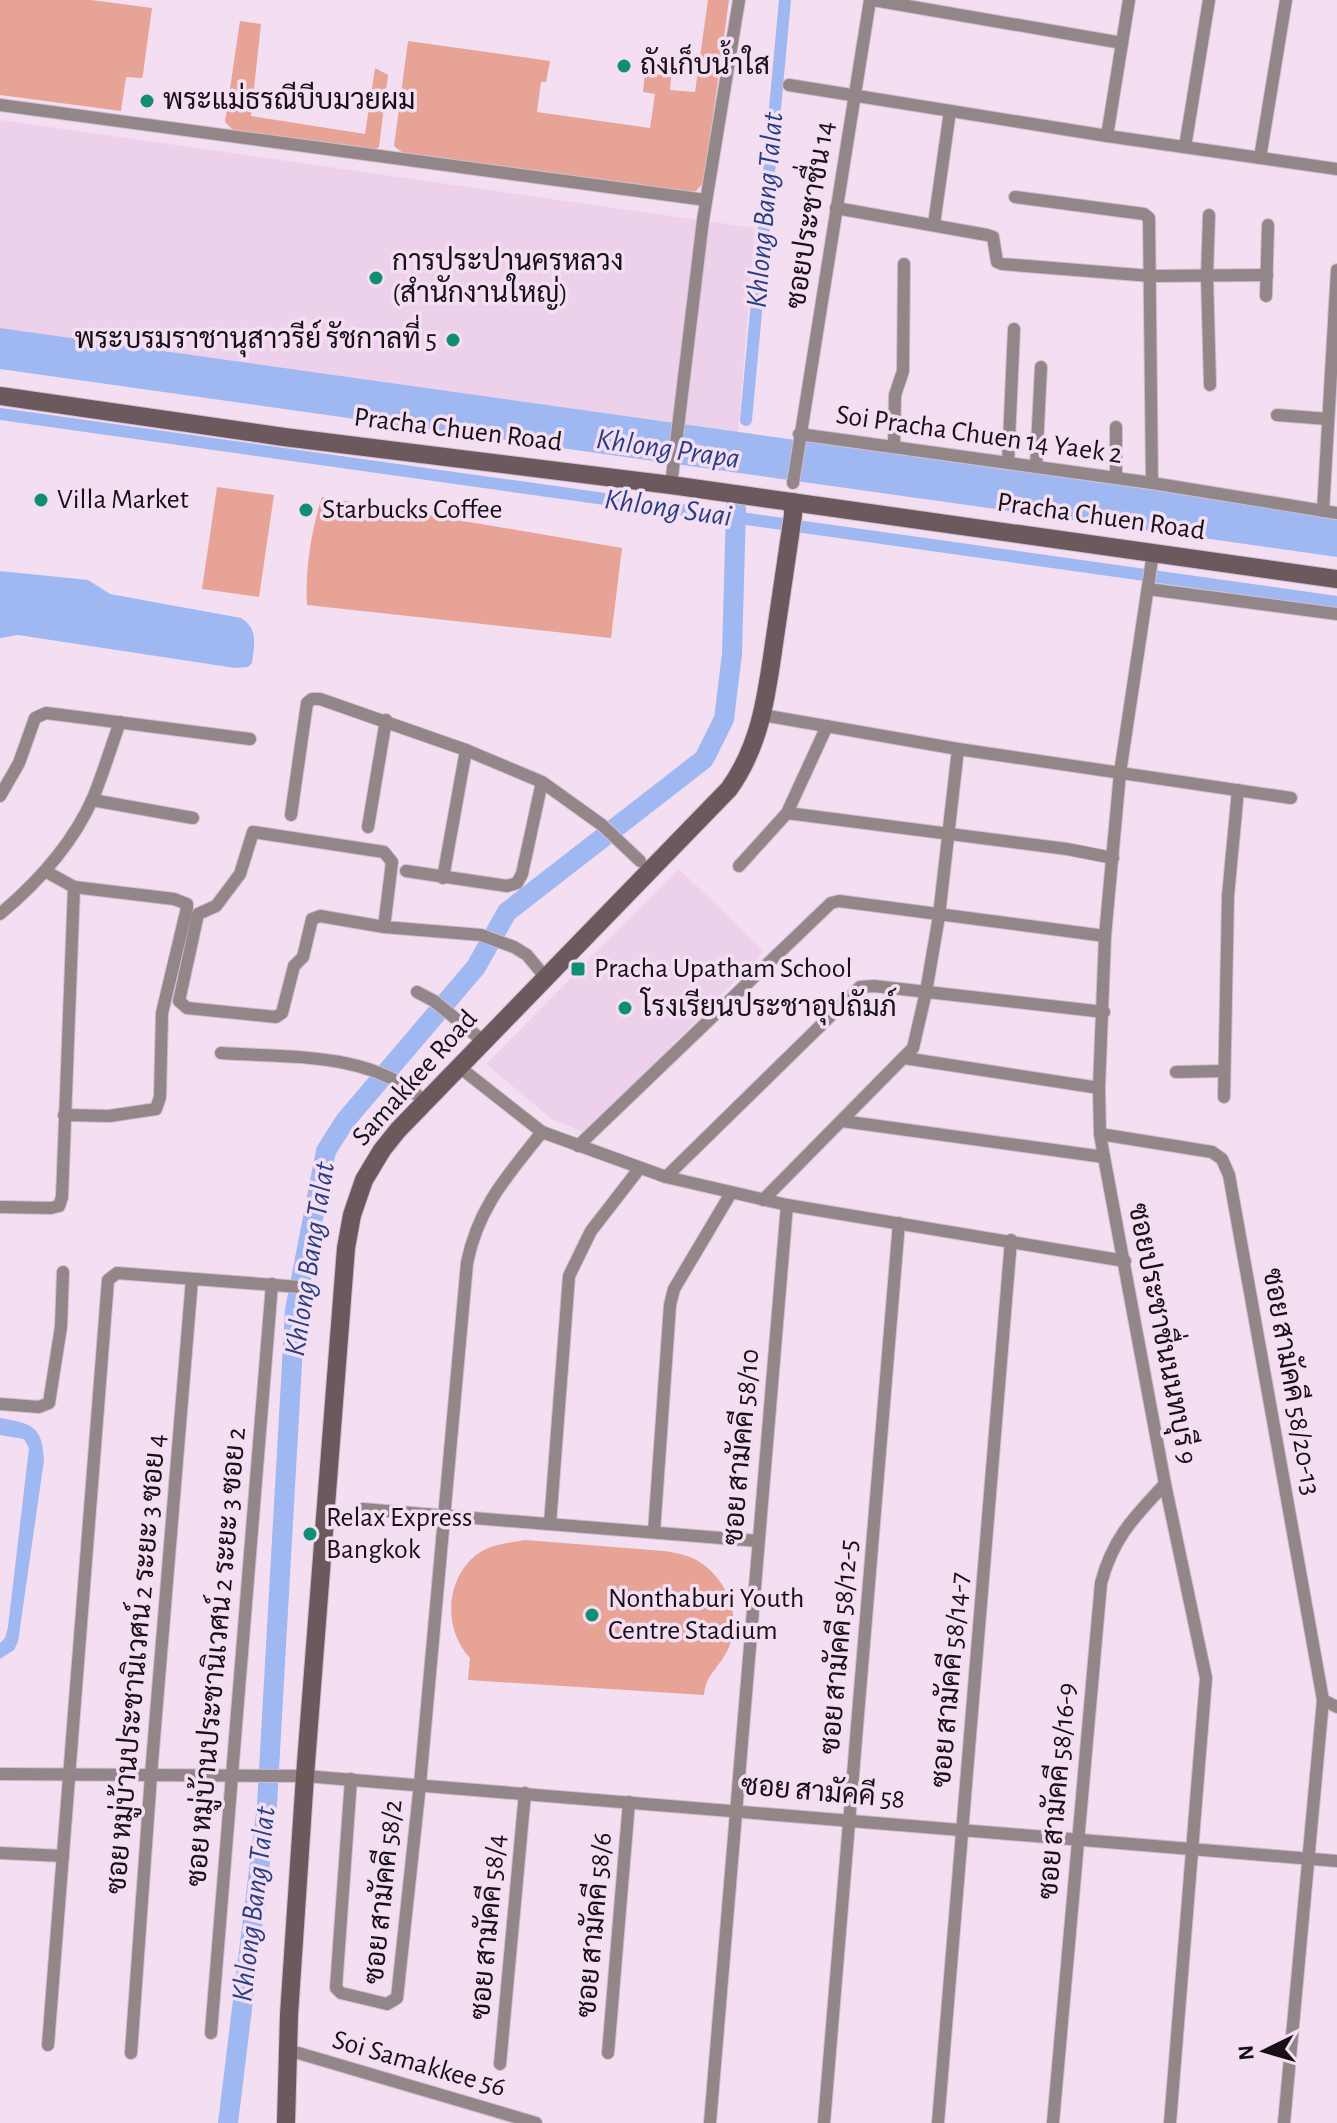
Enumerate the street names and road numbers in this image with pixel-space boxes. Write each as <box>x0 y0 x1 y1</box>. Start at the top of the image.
street label: ซอยประชาชื่น 14 <box>770 117 840 311</box>
street label: Soi Pracha Chuen 14 Yaek 2 <box>834 401 1124 469</box>
street label: Pracha Chuen Road <box>352 403 564 457</box>
street label: Pracha Chuen Road <box>995 489 1207 545</box>
street label: Samakkee Road <box>347 1005 483 1151</box>
street label: ซอยประชาชื่นนนทบุรี 9 <box>1119 1199 1213 1468</box>
street label: ซอย สามัคคี 58/20-13 <box>1257 1265 1331 1498</box>
street label: ซอย สามัคคี 58/10 <box>713 1347 765 1546</box>
street label: ซอย หมู่บ้านประชานิเวศน์ 2 ระยะ 3 ซอย 2 <box>176 1426 255 1888</box>
street label: ซอย หมู่บ้านประชานิเวศน์ 2 ระยะ 3 ซอย 4 <box>96 1432 175 1896</box>
street label: ซอย สามัคคี 58/12-5 <box>811 1538 863 1756</box>
street label: ซอย สามัคคี 58/14-7 <box>922 1571 974 1789</box>
street label: ซอย สามัคคี 58/16-9 <box>1029 1681 1081 1900</box>
street label: ซอย สามัคคี 58 <box>740 1766 907 1814</box>
street label: ซอย สามัคคี 58/2 <box>354 1798 408 1986</box>
street label: ซอย สามัคคี 58/6 <box>567 1831 617 2019</box>
street label: ซอย สามัคคี 58/4 <box>461 1833 511 2021</box>
street label: Soi Samakkee 56 <box>329 2026 509 2102</box>

